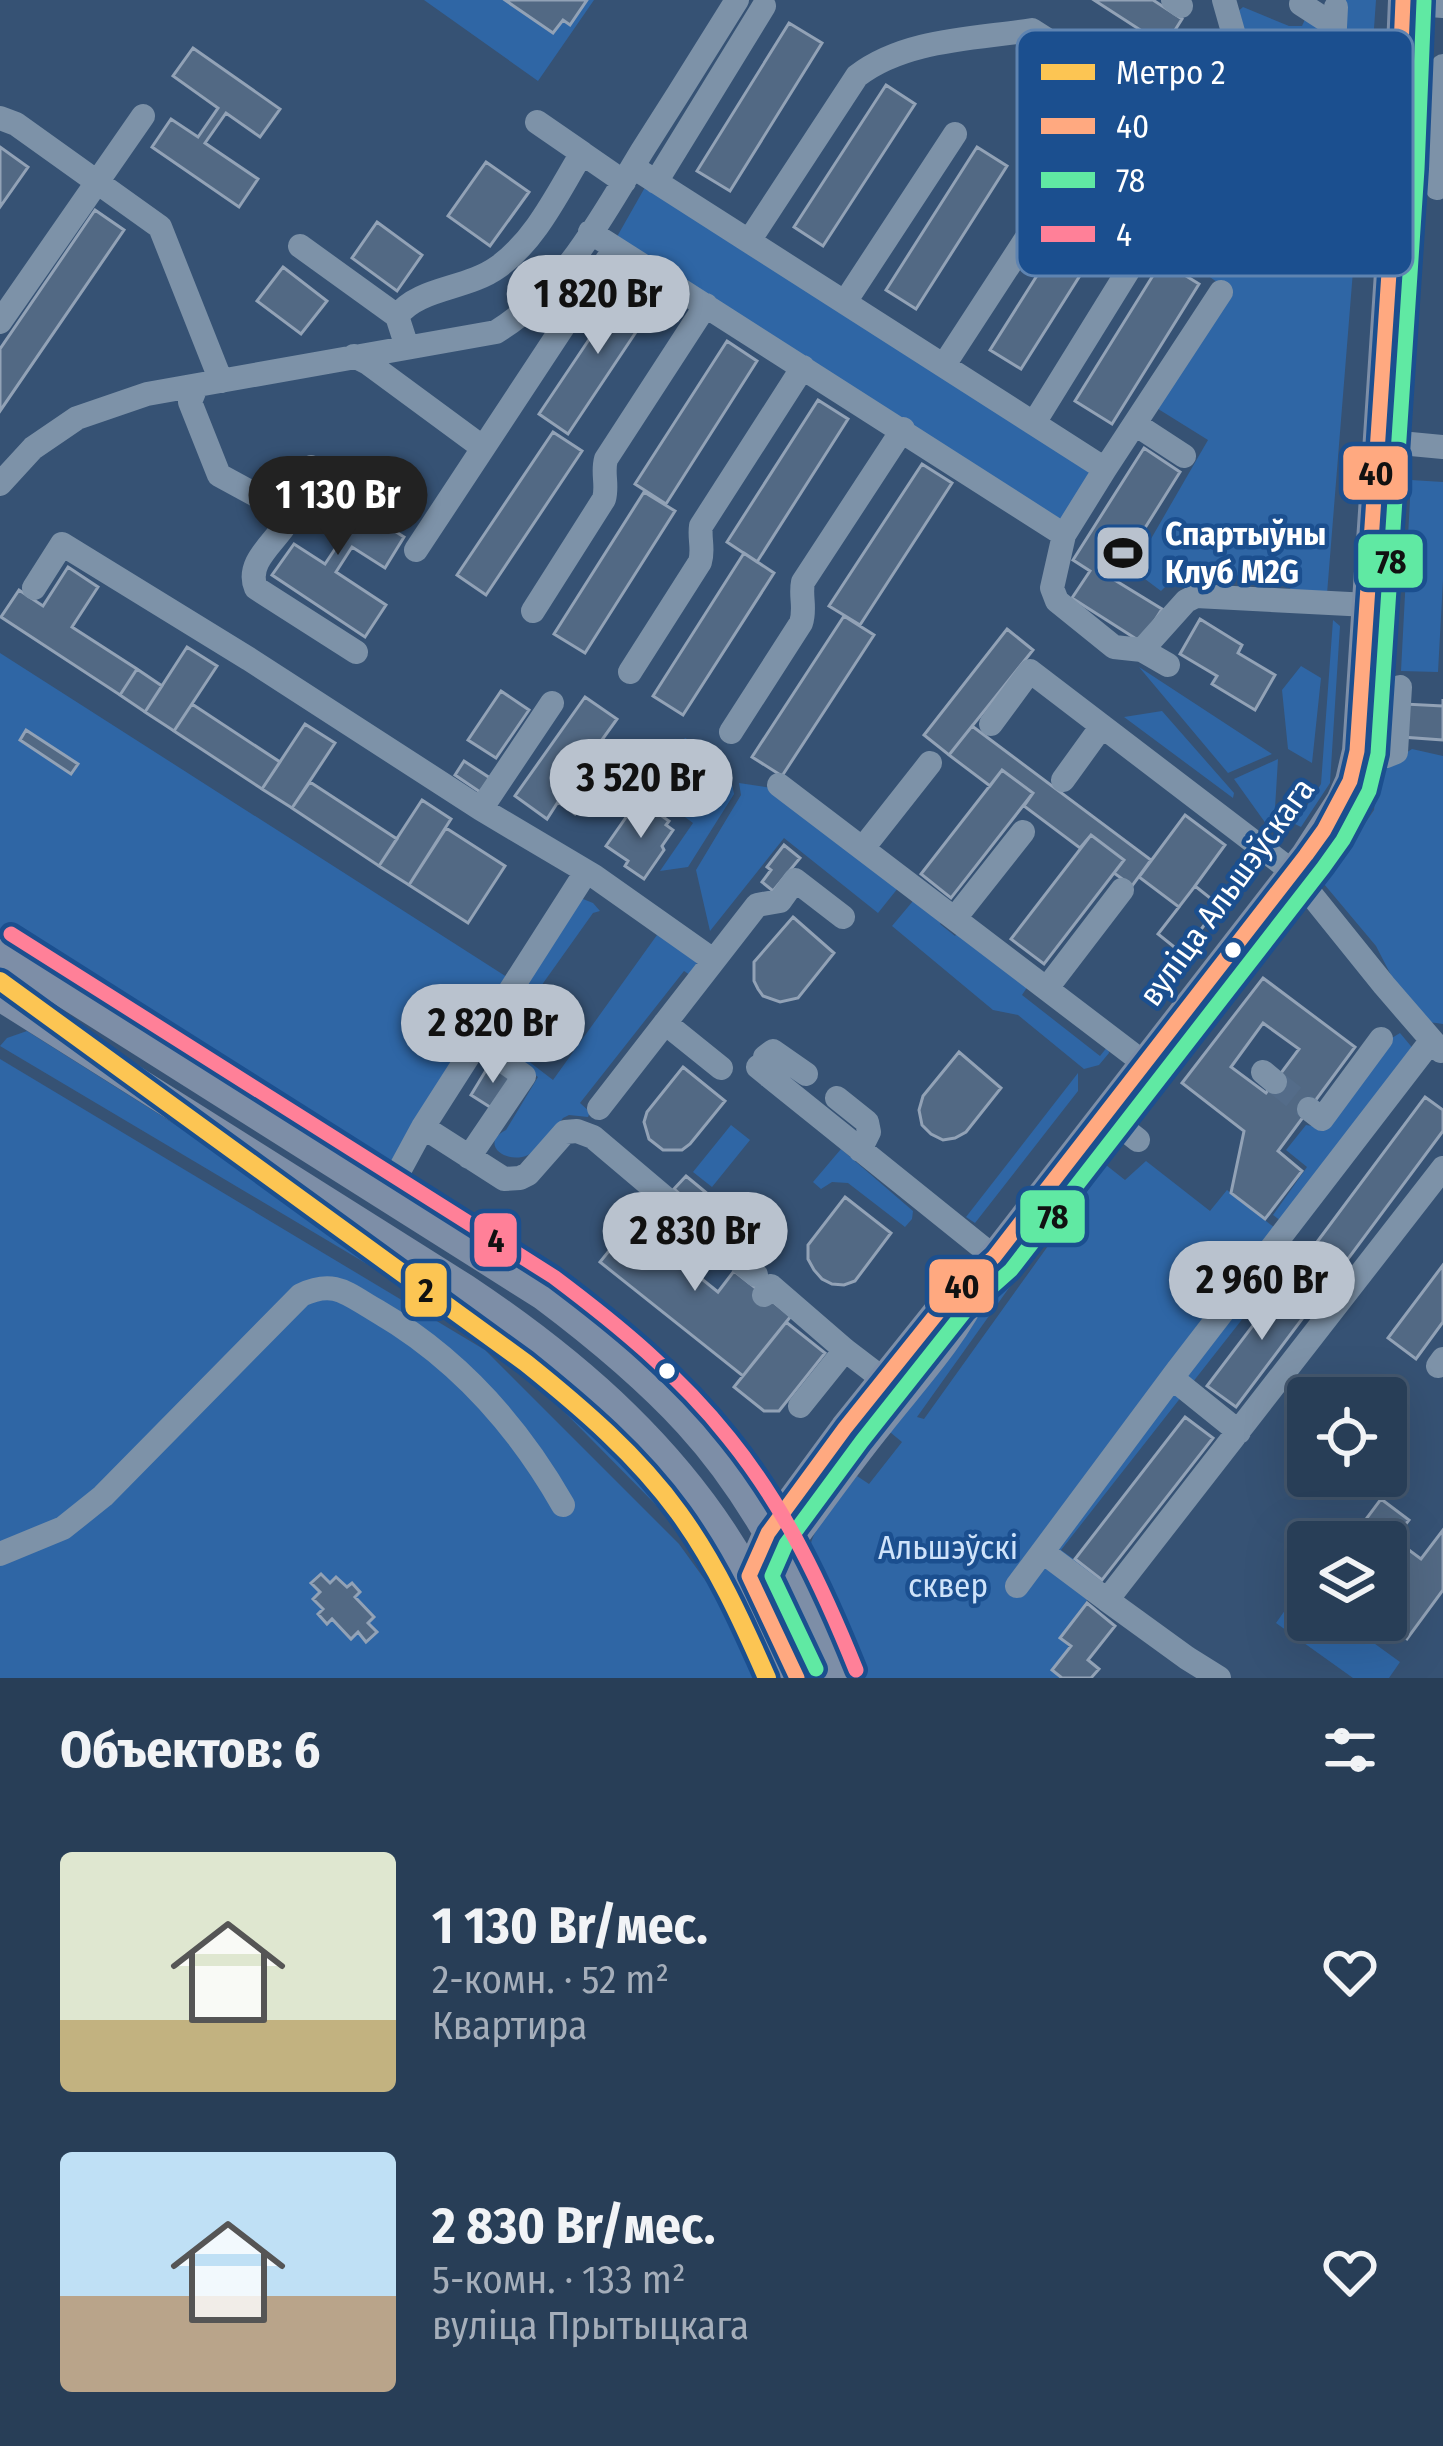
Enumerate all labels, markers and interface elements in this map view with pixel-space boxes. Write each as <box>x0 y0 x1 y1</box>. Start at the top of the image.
legend <box>1017 30 1413 276</box>
text: Метро 2 <box>1116 53 1226 93</box>
text: 40 <box>1116 107 1149 147</box>
text: 78 <box>1116 161 1145 201</box>
text: 4 <box>1116 215 1132 255</box>
pin: 1 820 Br <box>474 255 722 357</box>
text: 1 820 Br <box>534 271 662 317</box>
line badge: 40 <box>1341 444 1410 502</box>
text: 40 <box>1359 454 1393 494</box>
pin: 1 130 Br <box>214 456 462 558</box>
text: 1 130 Br <box>275 472 401 518</box>
place label: Спартыўны Клуб M2G <box>1165 514 1326 592</box>
sports icon: Спартыўны Клуб M2G <box>1092 522 1154 584</box>
line badge: 78 <box>1356 532 1425 590</box>
text: 78 <box>1376 542 1407 582</box>
pin: 3 520 Br <box>517 739 765 841</box>
text: 3 520 Br <box>577 755 705 801</box>
street label: вуліца Альшэўскага <box>1131 770 1323 1014</box>
unlabelled marker <box>1222 939 1244 961</box>
pin: 2 820 Br <box>369 984 617 1086</box>
text: 2 820 Br <box>428 1000 558 1046</box>
line badge: 78 <box>1018 1188 1087 1245</box>
pin: 2 830 Br <box>571 1192 819 1294</box>
text: 78 <box>1038 1197 1069 1237</box>
text: 2 830 Br <box>630 1208 760 1254</box>
line badge: 4 <box>472 1211 519 1269</box>
text: 4 <box>488 1221 505 1261</box>
pin: 2 960 Br <box>1138 1241 1386 1343</box>
line badge: 40 <box>927 1257 996 1315</box>
text: 2 960 Br <box>1196 1257 1328 1303</box>
line badge: 2 <box>403 1261 449 1319</box>
text: 40 <box>945 1267 979 1307</box>
text: 2 <box>417 1271 434 1311</box>
unlabelled marker <box>656 1360 678 1382</box>
map controls <box>1287 1377 1407 1641</box>
button: locate <box>1287 1377 1407 1497</box>
button: layers <box>1287 1521 1407 1641</box>
park label: Альшэўскі сквер <box>878 1528 1018 1606</box>
icon: filters <box>1317 1717 1383 1783</box>
text: Объектов: 6 <box>60 1719 320 1781</box>
text: 1 130 Br/мес. <box>432 1895 708 1957</box>
icon: home <box>156 1900 300 2044</box>
icon: heart <box>1317 1939 1383 2005</box>
text: 2-комн. · 52 m² <box>432 1957 669 2003</box>
text: Квартира <box>432 2003 587 2049</box>
text: 2 830 Br/мес. <box>432 2195 715 2257</box>
icon: home <box>156 2200 300 2344</box>
icon: heart <box>1317 2239 1383 2305</box>
text: 5-комн. · 133 m² <box>432 2257 686 2303</box>
text: вуліца Прытыцкага <box>432 2303 749 2349</box>

